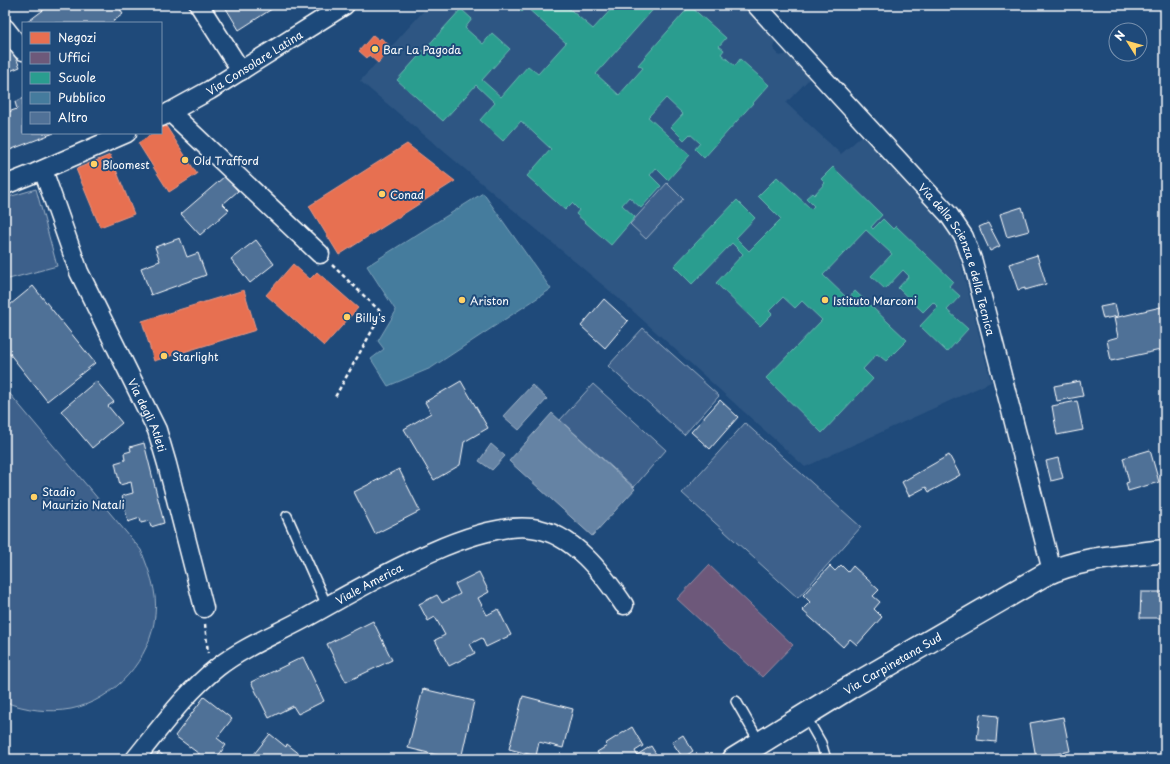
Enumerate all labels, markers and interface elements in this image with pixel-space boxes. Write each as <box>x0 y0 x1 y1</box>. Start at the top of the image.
legend <box>22 22 162 134</box>
north arrow <box>1108 22 1148 62</box>
street label: Via Consolare Latina <box>203 25 306 99</box>
text: N <box>1110 27 1129 44</box>
text: Negozi <box>58 28 96 46</box>
place label: Bar La Pagoda <box>383 41 461 58</box>
marker: Bar La Pagoda <box>370 44 380 54</box>
text: Uffici <box>58 48 90 66</box>
text: Scuole <box>58 68 97 86</box>
text: Pubblico <box>58 88 106 106</box>
text: Altro <box>58 108 88 126</box>
place label: Old Trafford <box>193 152 259 169</box>
marker: Old Trafford <box>180 155 190 165</box>
place label: Bloomest <box>102 156 150 173</box>
marker: Bloomest <box>89 159 99 169</box>
street label: Via della Scienza e della Tecnica <box>915 179 1000 338</box>
place label: Conad <box>390 186 424 203</box>
marker: Conad <box>377 189 387 199</box>
place label: Ariston <box>470 292 509 309</box>
place label: Istituto Marconi <box>833 292 917 309</box>
marker: Ariston <box>457 295 467 305</box>
marker: Istituto Marconi <box>820 295 830 305</box>
place label: Billy's <box>355 309 385 326</box>
marker: Billy's <box>342 312 352 322</box>
place label: Starlight <box>172 348 219 365</box>
marker: Starlight <box>159 351 169 361</box>
street label: Via degli Atleti <box>124 375 171 454</box>
place label: Stadio Maurizio Natali <box>42 483 125 513</box>
marker: Stadio Maurizio Natali <box>29 492 39 502</box>
street label: Viale America <box>332 558 406 608</box>
street label: Via Carpinetana Sud <box>840 628 944 698</box>

